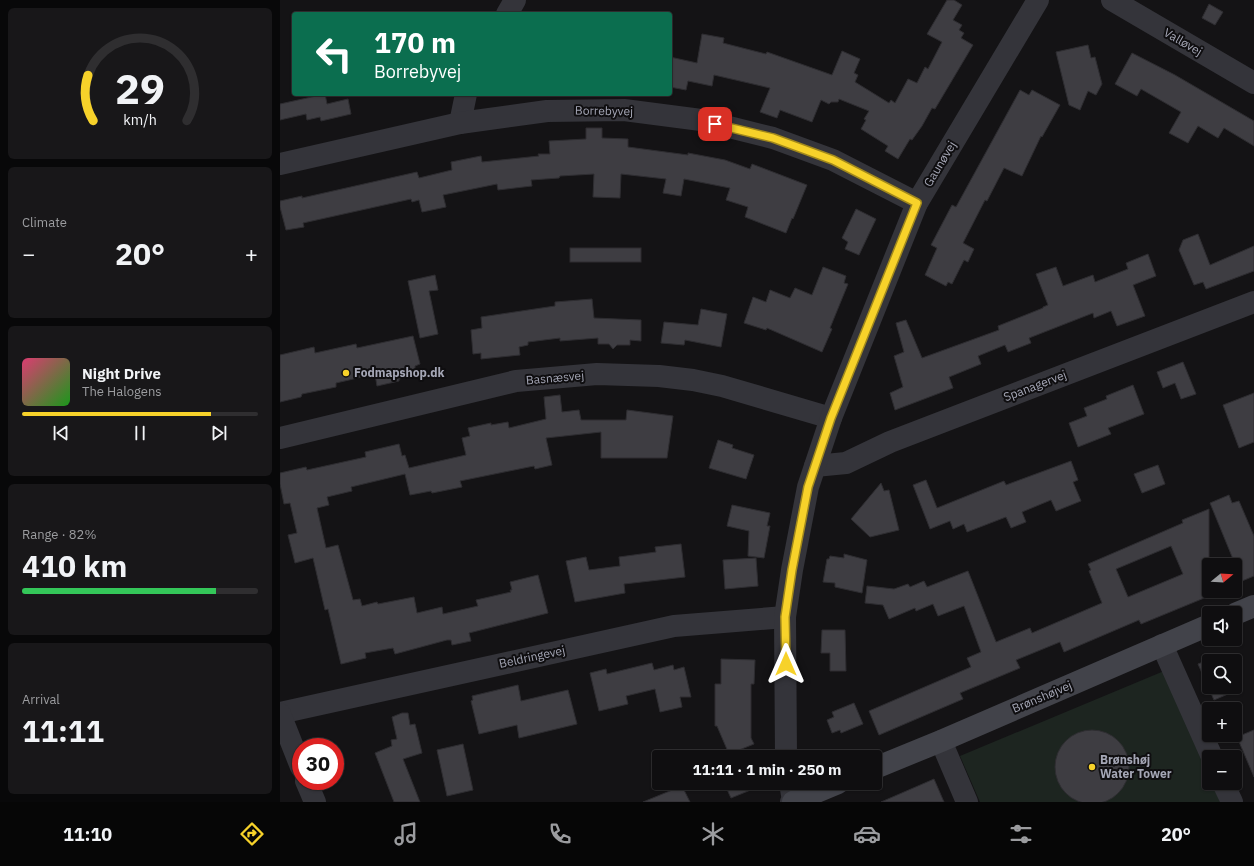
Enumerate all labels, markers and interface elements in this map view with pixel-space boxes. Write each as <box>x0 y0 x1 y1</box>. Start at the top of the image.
text: 170 m <box>374 24 456 61</box>
street label: Valløvej <box>1161 25 1205 59</box>
icon: left <box>308 28 360 80</box>
text: Borrebyvej <box>374 60 461 83</box>
text: 29 <box>115 61 165 115</box>
street label: Borrebyvej <box>575 102 633 119</box>
pin <box>698 107 732 141</box>
text: km/h <box>123 110 157 129</box>
icon: arrive <box>704 113 726 135</box>
street label: Gaunøvej <box>920 138 959 189</box>
text: Climate <box>22 214 67 231</box>
text: 20° <box>115 234 165 273</box>
text: − <box>22 239 35 268</box>
text: + <box>245 239 258 268</box>
text: Night Drive <box>82 364 161 383</box>
place label: Fodmapshop.dk <box>354 365 444 380</box>
street label: Basnæsvej <box>525 367 585 388</box>
street label: Spanagervej <box>1001 367 1068 404</box>
marker: Fodmapshop.dk <box>341 368 351 378</box>
text: The Halogens <box>82 383 162 400</box>
icon: previous <box>50 422 72 444</box>
icon: pause <box>129 422 151 444</box>
icon: next <box>208 422 230 444</box>
text: Range · 82% <box>22 526 96 543</box>
text: 410 km <box>22 546 127 585</box>
north arrow <box>1202 558 1242 598</box>
map controls <box>1202 558 1242 790</box>
button: sound <box>1202 606 1242 646</box>
street label: Beldringevej <box>498 642 566 671</box>
position arrow <box>765 643 807 685</box>
button: search <box>1202 654 1242 694</box>
street label: Brønshøjvej <box>1010 677 1074 716</box>
text: Arrival <box>22 691 60 708</box>
button: + <box>1202 702 1242 742</box>
text: 11:11 <box>22 711 104 750</box>
speed limit sign: 30 <box>292 738 344 790</box>
button: − <box>1202 750 1242 790</box>
place label: Brønshøj Water Tower <box>1100 752 1172 781</box>
text: 11:11 · 1 min · 250 m <box>693 760 841 779</box>
marker: Brønshøj Water Tower <box>1087 762 1097 772</box>
icon: directions <box>238 820 266 848</box>
icon: music <box>392 820 420 848</box>
icon: phone <box>546 820 574 848</box>
icon: climate <box>699 820 727 848</box>
icon: car <box>853 820 881 848</box>
icon: filters <box>1007 820 1035 848</box>
text: 11:10 <box>63 823 112 846</box>
text: 20° <box>1161 823 1191 846</box>

